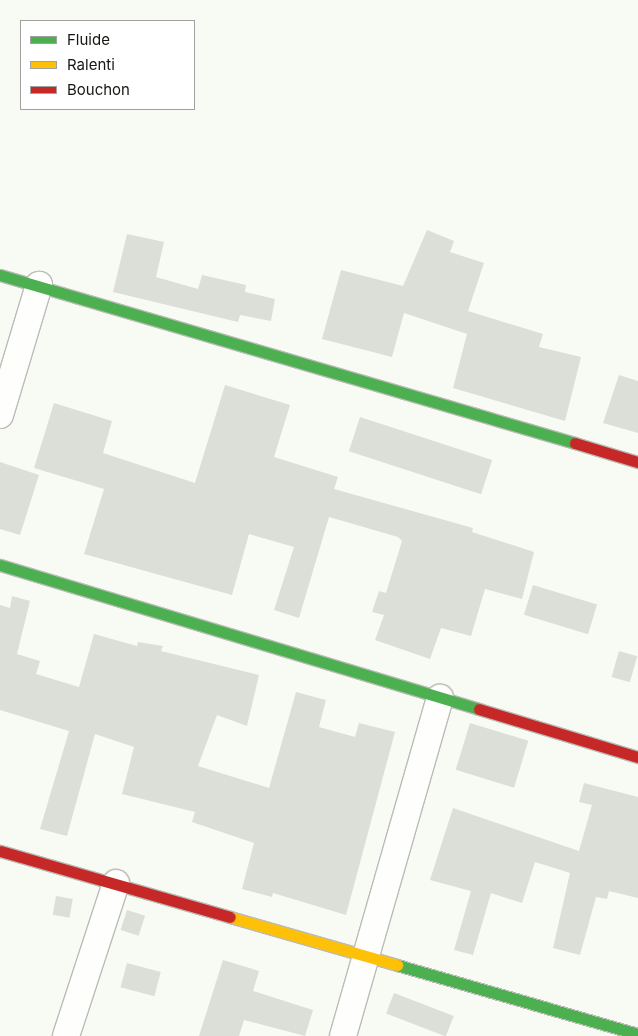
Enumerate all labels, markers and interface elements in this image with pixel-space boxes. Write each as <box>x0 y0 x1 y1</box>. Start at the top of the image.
legend <box>20 20 195 110</box>
text: Fluide <box>67 30 110 49</box>
text: Ralenti <box>67 55 115 74</box>
text: Bouchon <box>67 80 130 99</box>

